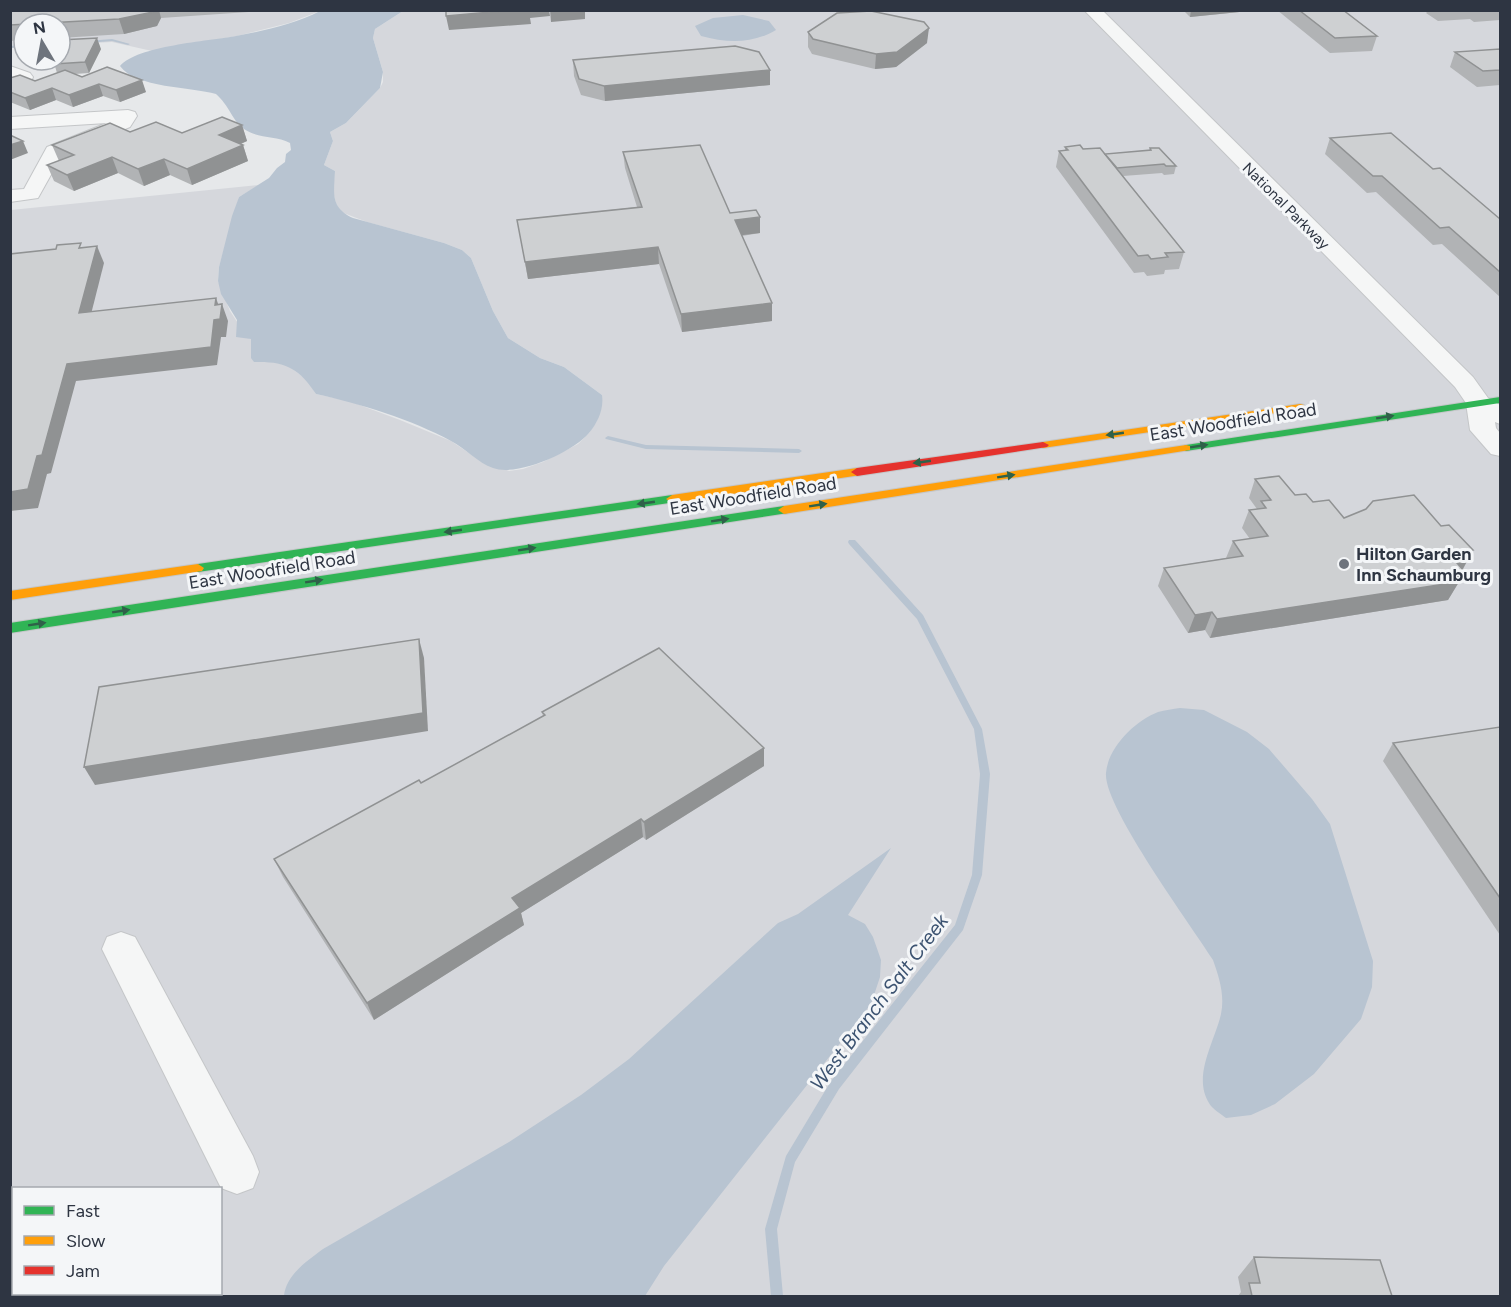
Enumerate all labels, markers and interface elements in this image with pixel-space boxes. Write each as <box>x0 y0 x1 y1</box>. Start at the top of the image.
north arrow <box>12 12 72 72</box>
text: N <box>32 17 47 38</box>
street label: National Parkway <box>1239 159 1333 253</box>
street label: East Woodfield Road <box>1148 398 1318 446</box>
one-way arrow <box>1376 412 1395 421</box>
one-way arrow <box>1106 429 1125 438</box>
one-way arrow <box>1189 441 1208 450</box>
one-way arrow <box>913 458 932 467</box>
one-way arrow <box>997 471 1016 480</box>
street label: East Woodfield Road <box>668 472 838 520</box>
one-way arrow <box>637 498 656 507</box>
one-way arrow <box>808 500 827 509</box>
one-way arrow <box>711 515 730 524</box>
one-way arrow <box>444 527 463 536</box>
place label: Hilton Garden Inn Schaumburg <box>1356 543 1491 586</box>
one-way arrow <box>518 545 537 554</box>
street label: East Woodfield Road <box>187 546 357 594</box>
marker: Hilton Garden Inn Schaumburg <box>1337 557 1351 571</box>
one-way arrow <box>305 577 324 586</box>
one-way arrow <box>112 606 131 615</box>
one-way arrow <box>28 619 47 628</box>
water label: West Branch Salt Creek <box>805 908 954 1095</box>
legend <box>12 1187 222 1295</box>
text: Fast <box>66 1200 100 1222</box>
text: Slow <box>66 1230 105 1252</box>
text: Jam <box>66 1260 100 1282</box>

